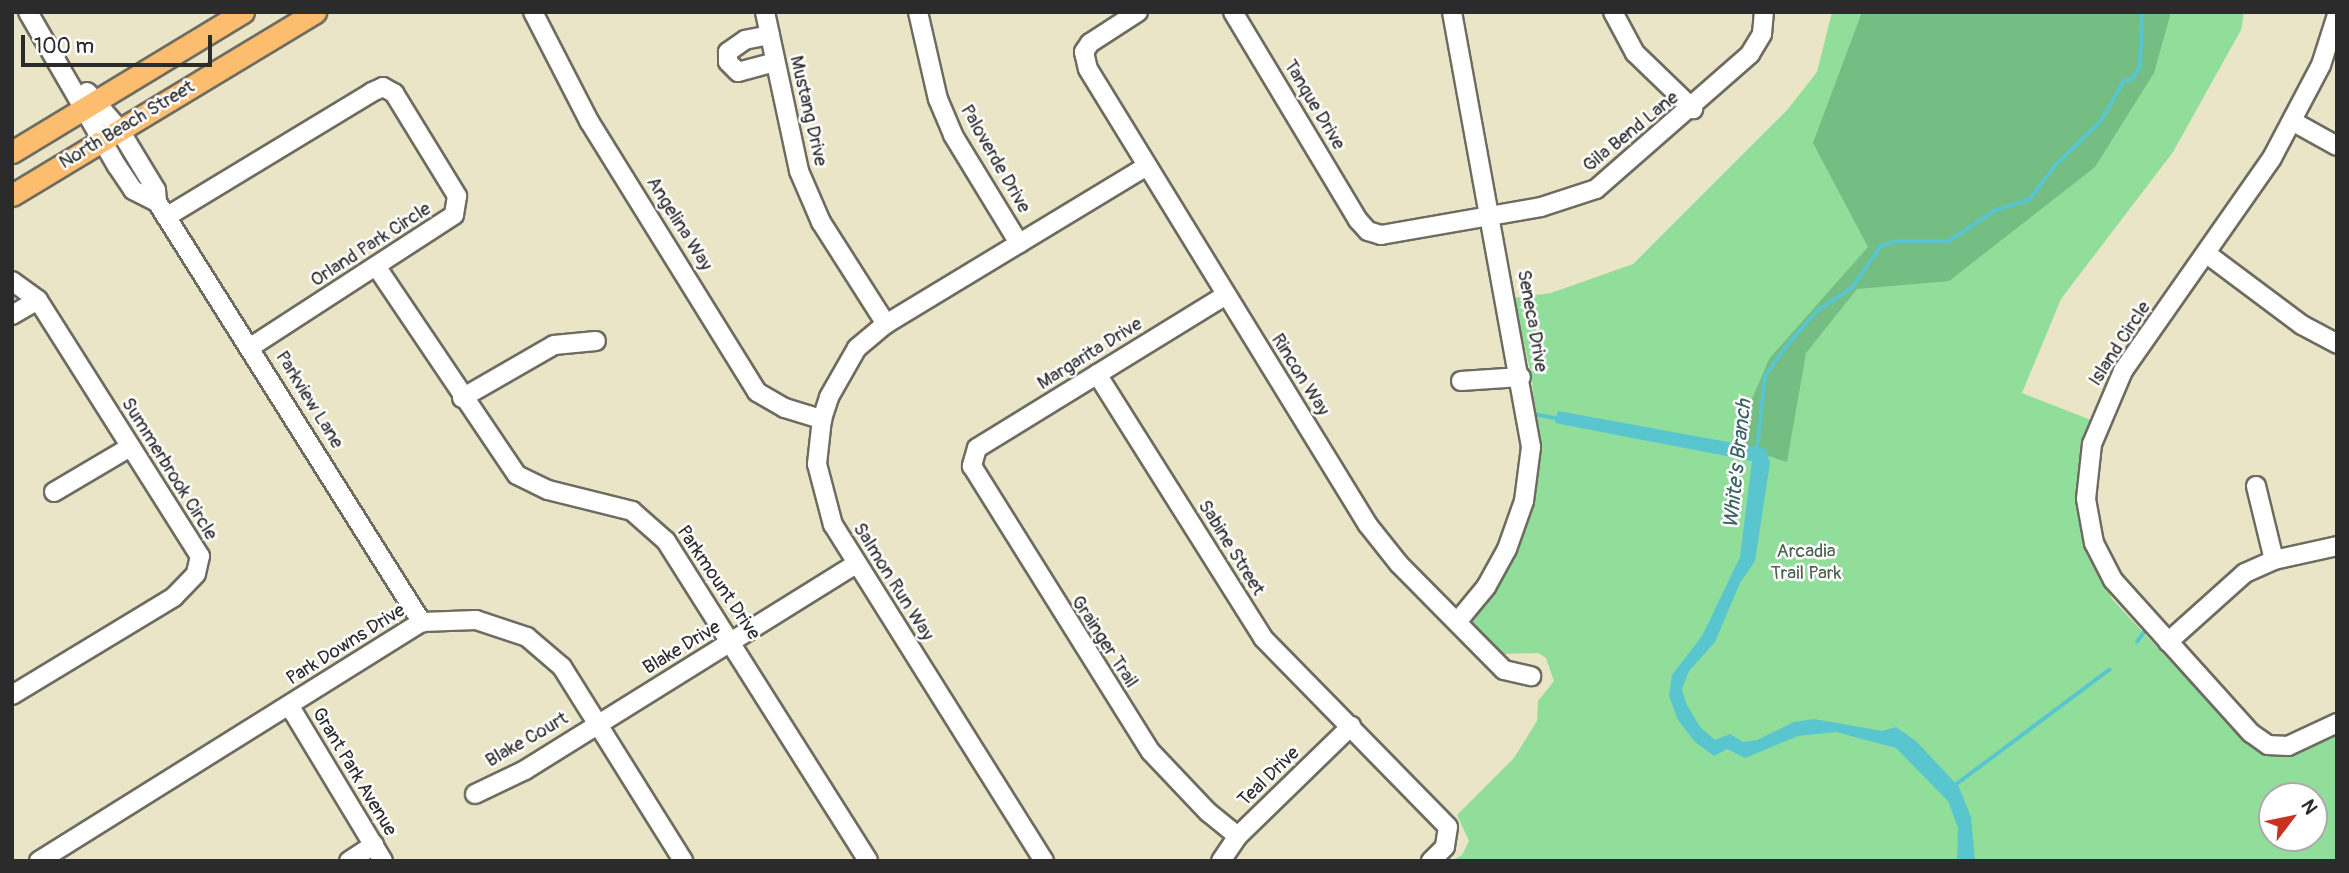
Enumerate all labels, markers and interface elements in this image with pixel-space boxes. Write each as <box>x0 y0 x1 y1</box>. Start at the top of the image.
scale bar <box>24 21 215 65</box>
text: 100 m <box>34 33 94 60</box>
street label: Mustang Drive <box>784 54 832 168</box>
street label: Tanque Drive <box>1278 56 1350 154</box>
street label: North Beach Street <box>55 76 199 174</box>
street label: Gila Bend Lane <box>1579 86 1683 178</box>
street label: Paloverde Drive <box>955 101 1035 217</box>
street label: Angelina Way <box>641 173 717 275</box>
street label: Orland Park Circle <box>307 198 435 292</box>
street label: Seneca Drive <box>1512 268 1552 374</box>
street label: Island Circle <box>2084 297 2156 391</box>
street label: Margarita Drive <box>1033 313 1147 395</box>
street label: Rincon Way <box>1266 330 1334 420</box>
street label: Parkview Lane <box>270 347 348 453</box>
street label: Summerbrook Circle <box>116 394 222 544</box>
water label: White's Branch <box>1719 398 1757 530</box>
street label: Sabine Street <box>1193 496 1269 600</box>
street label: Salmon Run Way <box>848 519 938 645</box>
street label: Parkmount Drive <box>671 522 765 644</box>
park label: Arcadia Trail Park <box>1771 541 1841 585</box>
street label: Grainger Trail <box>1066 592 1142 692</box>
street label: Park Downs Drive <box>282 599 410 691</box>
street label: Blake Drive <box>639 616 725 680</box>
street label: Grant Park Avenue <box>307 704 401 840</box>
street label: Blake Court <box>482 707 572 773</box>
street label: Teal Drive <box>1233 742 1305 812</box>
north arrow <box>2258 782 2328 852</box>
text: N <box>2296 795 2323 819</box>

